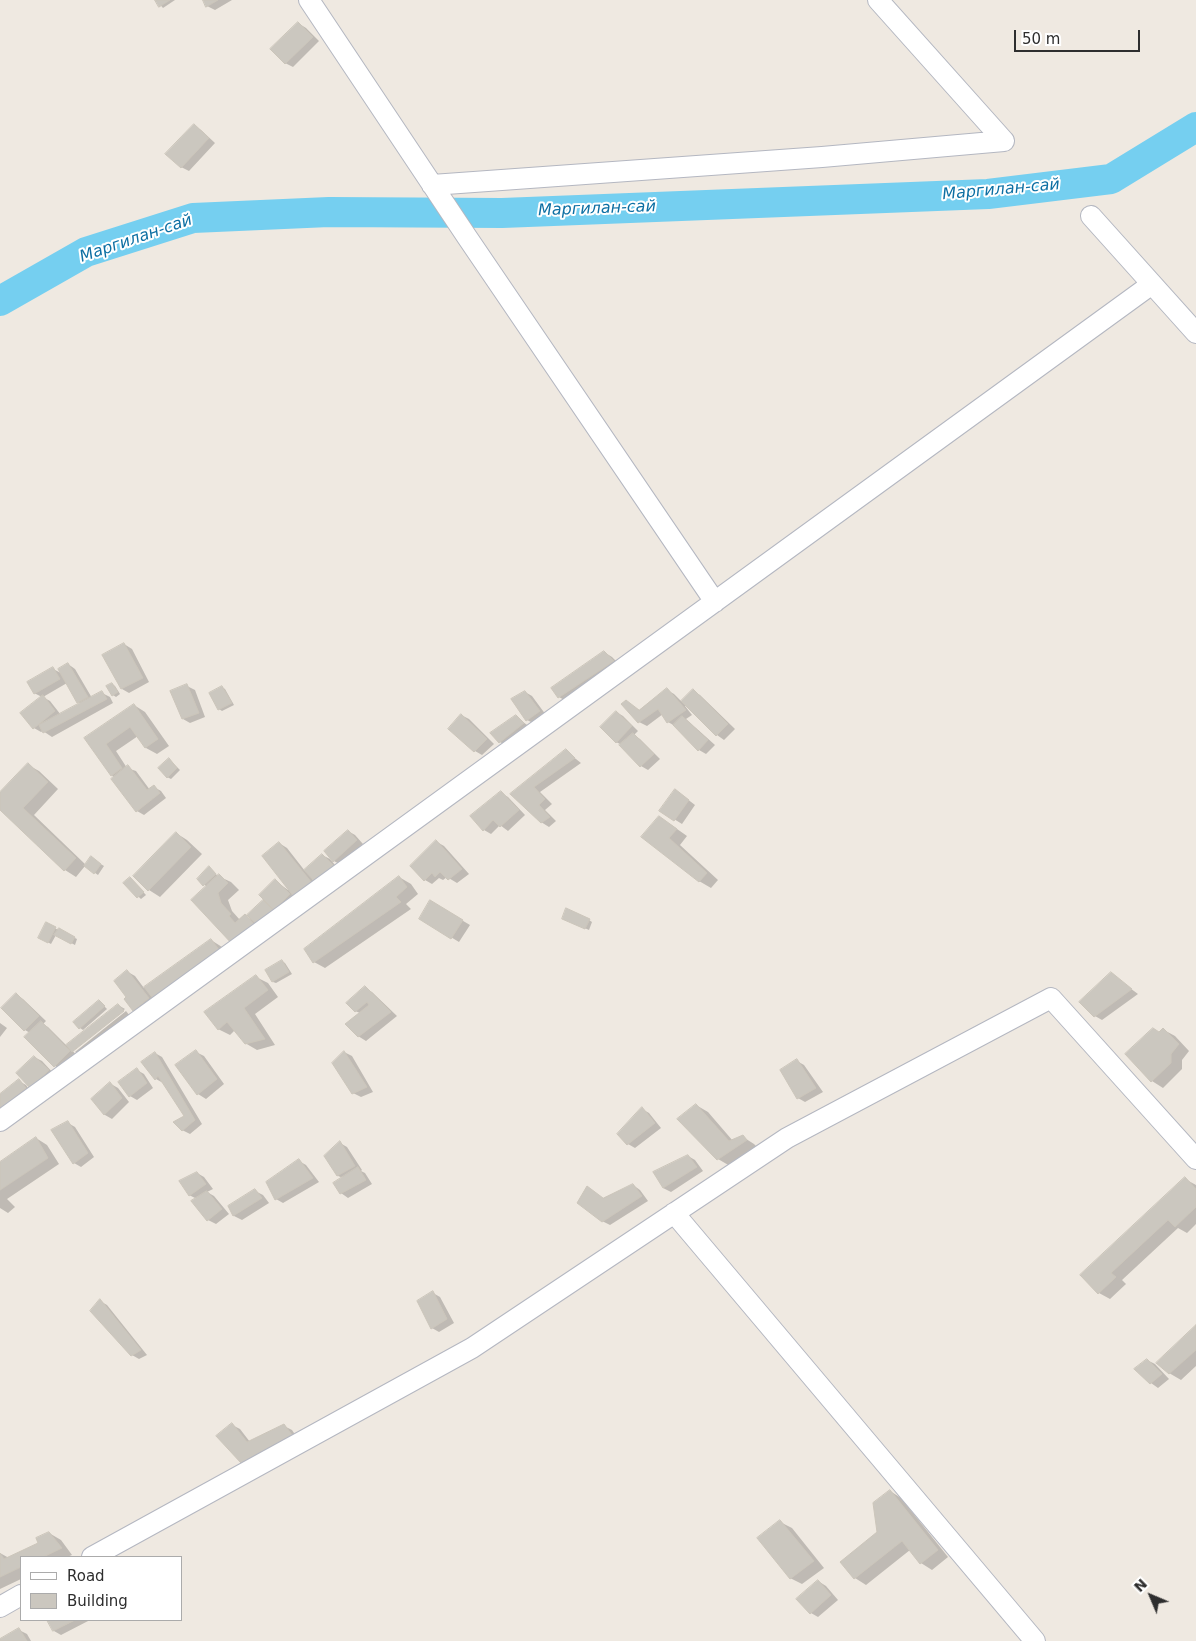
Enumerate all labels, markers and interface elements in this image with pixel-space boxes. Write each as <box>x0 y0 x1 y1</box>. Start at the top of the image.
scale bar <box>1016 20 1142 52</box>
text: 50 m <box>1022 30 1060 48</box>
water label: Маргилан-сай <box>941 175 1061 205</box>
water label: Маргилан-сай <box>538 197 656 221</box>
water label: Маргилан-сай <box>77 211 195 267</box>
legend <box>20 1556 182 1621</box>
text: Road <box>67 1567 105 1585</box>
north arrow <box>1126 1571 1176 1621</box>
text: N <box>1131 1576 1150 1595</box>
text: Building <box>67 1592 128 1610</box>

